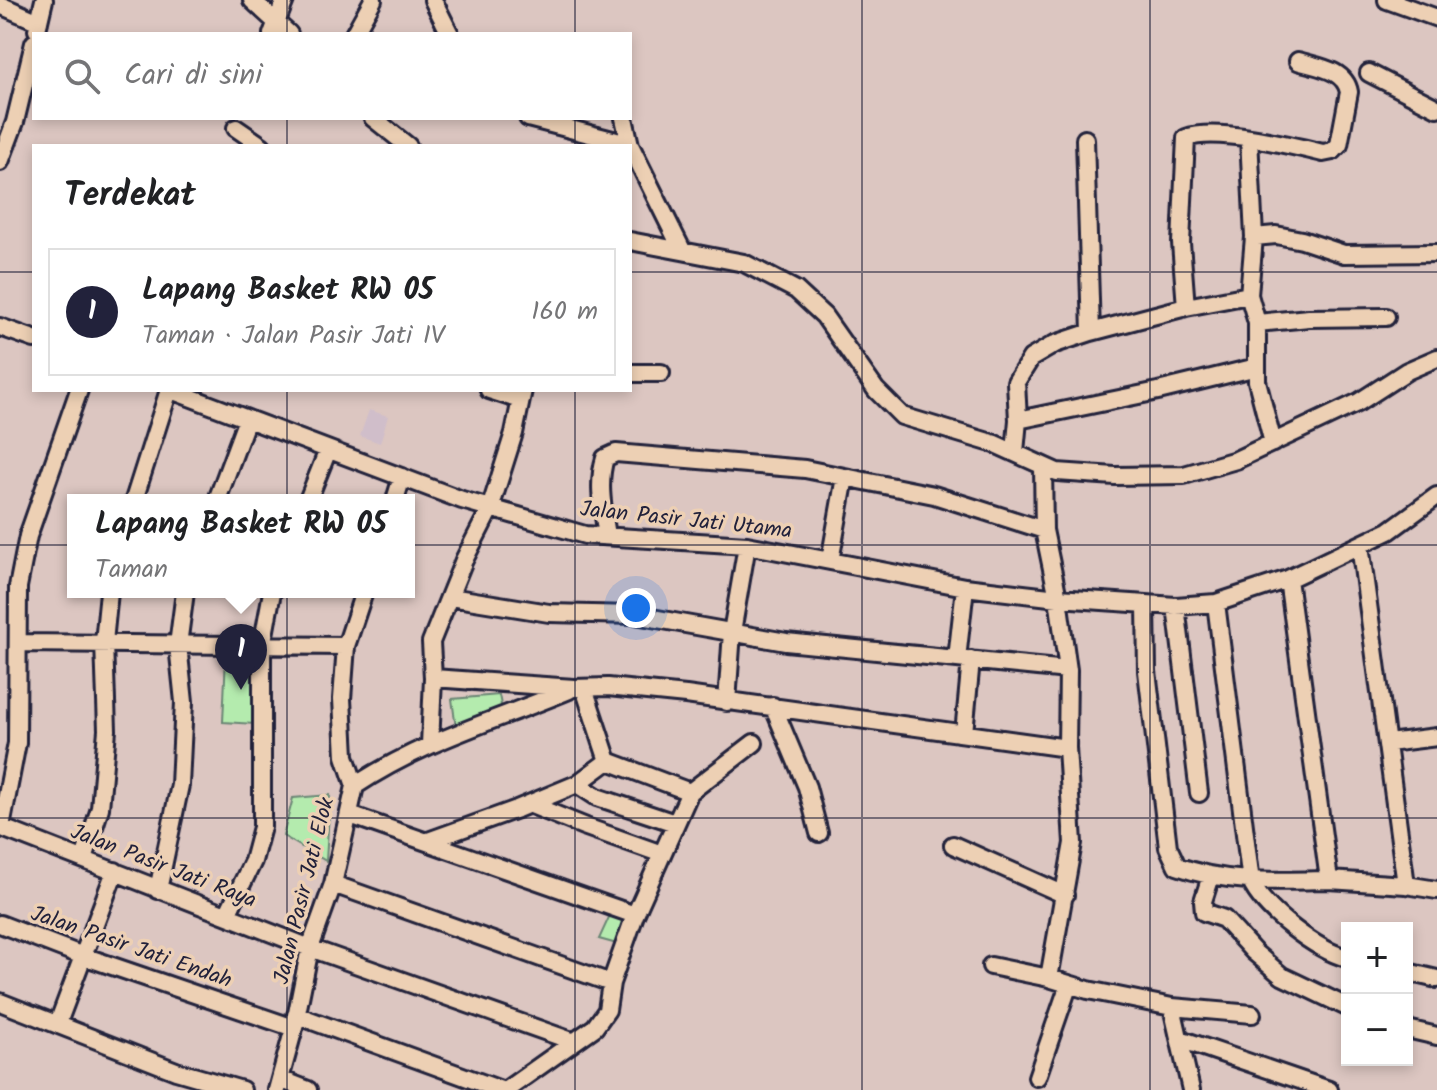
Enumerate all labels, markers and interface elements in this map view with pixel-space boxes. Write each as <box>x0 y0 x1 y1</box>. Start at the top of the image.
search box <box>32 32 632 120</box>
text: Cari di sini <box>124 52 262 100</box>
icon: search <box>60 54 104 98</box>
text: Terdekat <box>64 169 196 223</box>
text: Lapang Basket RW 05 <box>142 267 434 315</box>
text: 1 <box>88 291 96 333</box>
text: 160 m <box>531 291 598 333</box>
text: Taman · Jalan Pasir Jati IV <box>142 315 445 357</box>
street label: Jalan Pasir Jati Utama <box>578 492 794 550</box>
popup <box>67 494 415 598</box>
text: Lapang Basket RW 05 <box>95 501 387 549</box>
text: Taman <box>95 549 168 591</box>
your location <box>616 588 656 628</box>
pin: 1 <box>215 624 267 690</box>
street label: Jalan Pasir Jati Elok <box>265 793 345 988</box>
street label: Jalan Pasir Jati Raya <box>65 815 261 919</box>
street label: Jalan Pasir Jati Endah <box>26 897 236 999</box>
map controls <box>1341 922 1413 1066</box>
button: + <box>1341 922 1413 994</box>
button: − <box>1341 994 1413 1066</box>

